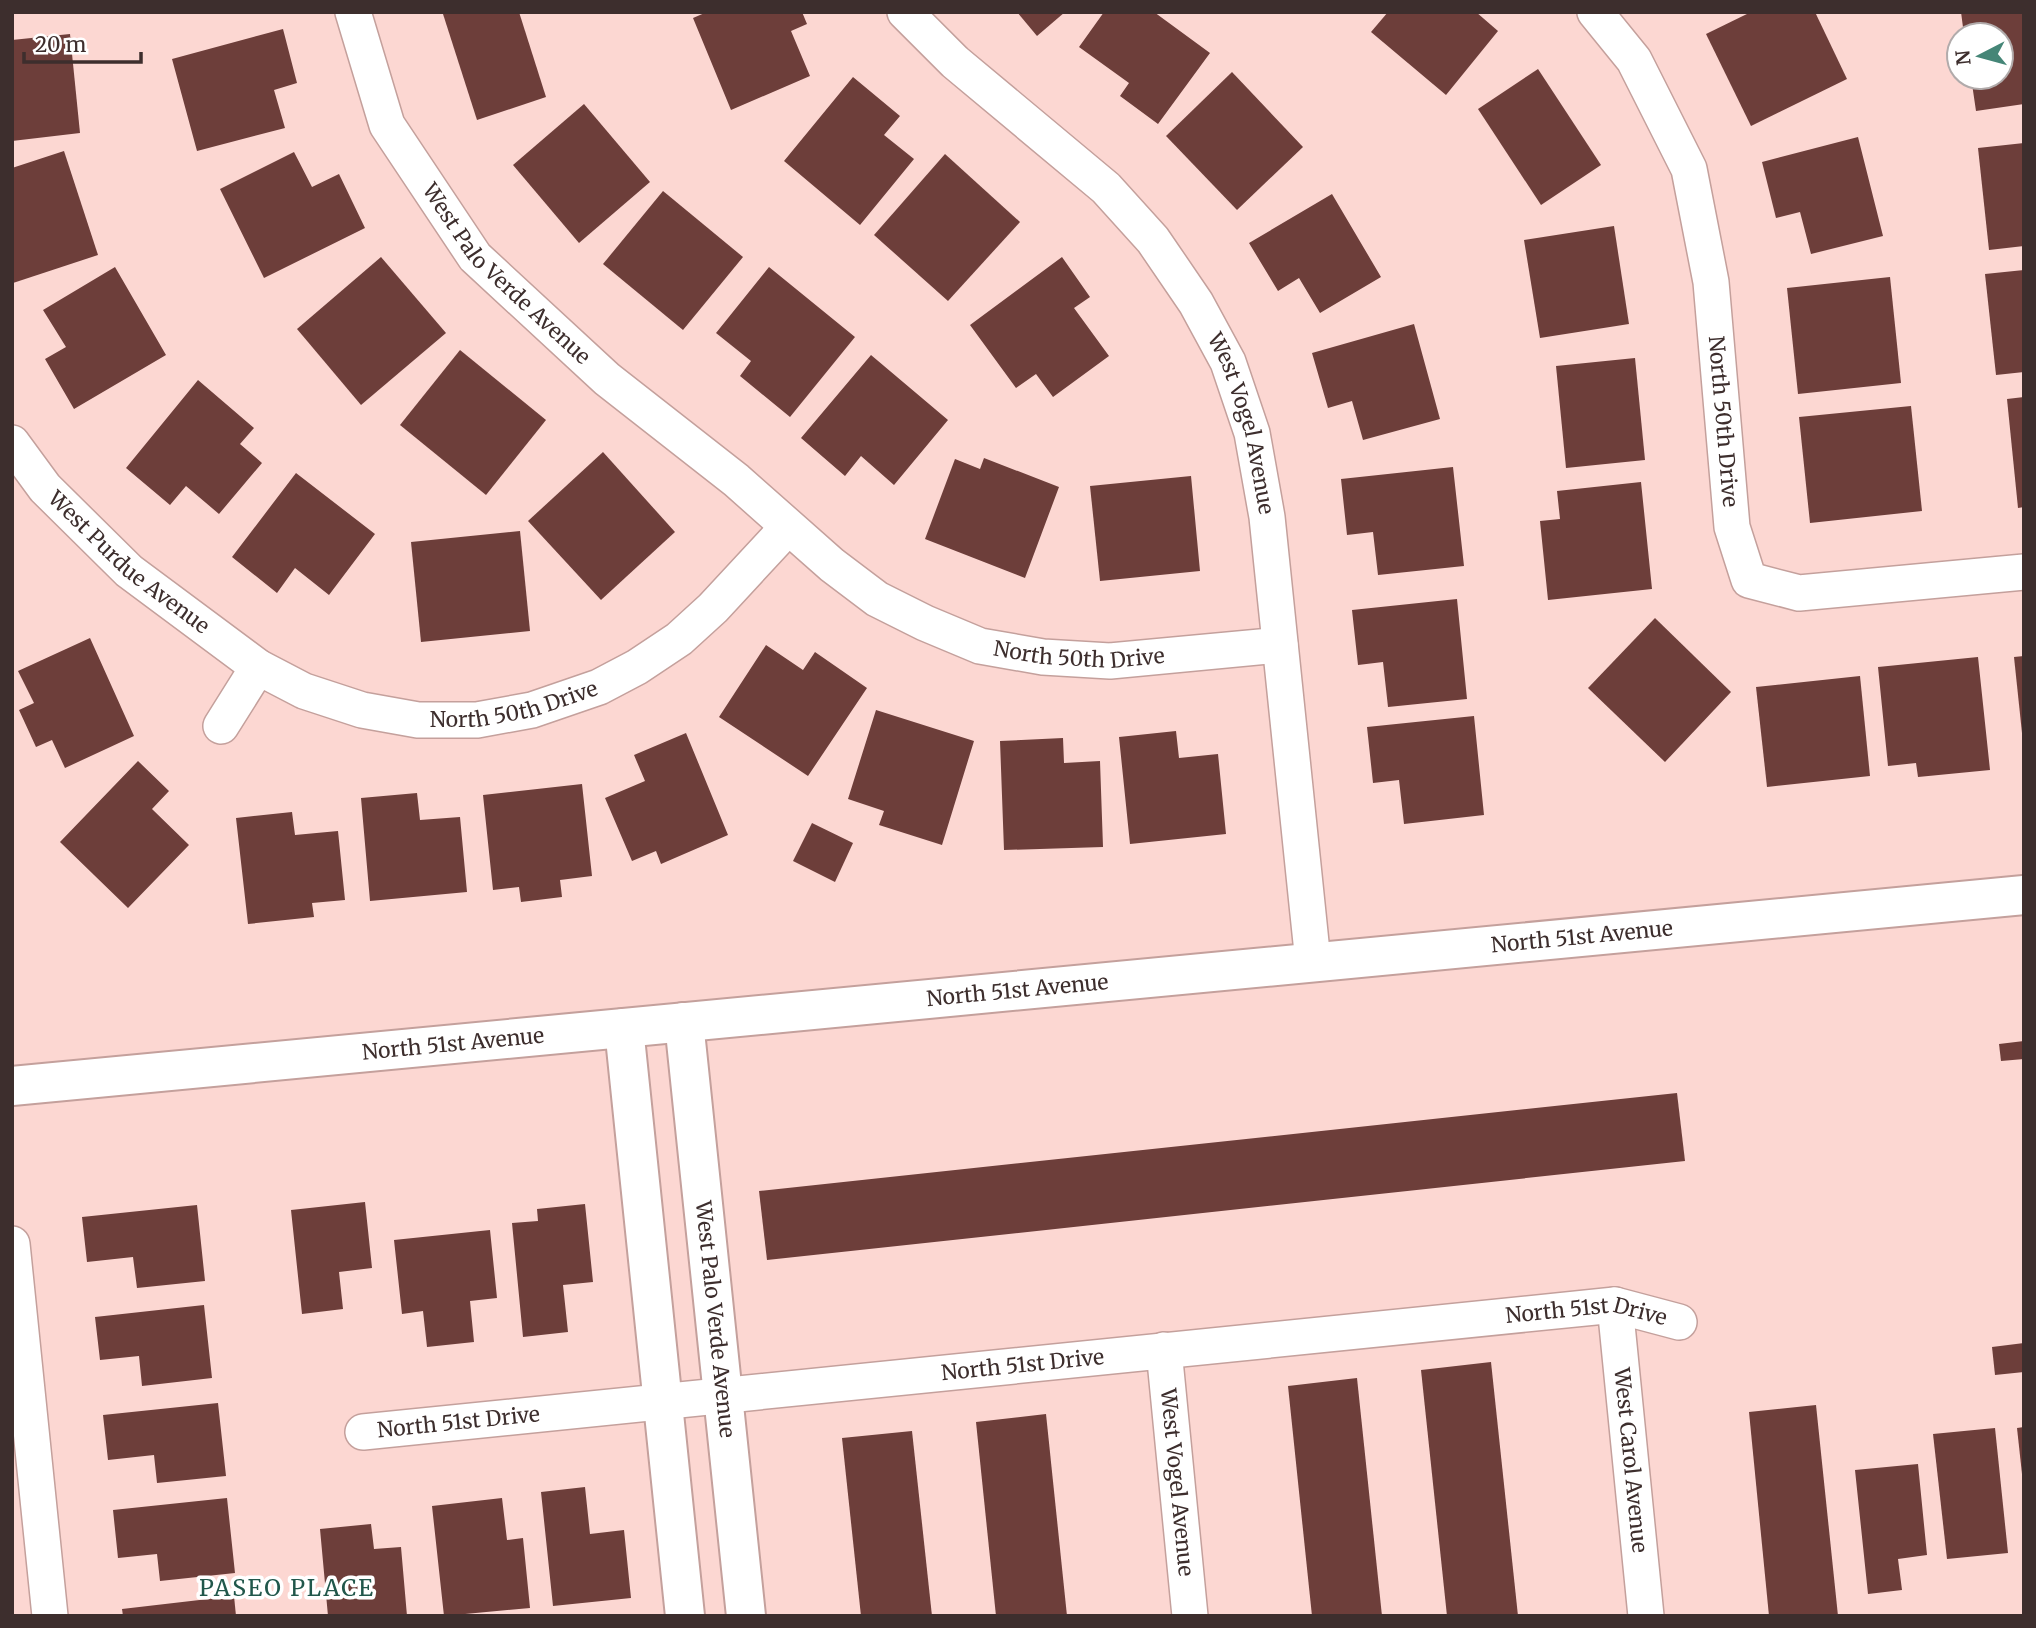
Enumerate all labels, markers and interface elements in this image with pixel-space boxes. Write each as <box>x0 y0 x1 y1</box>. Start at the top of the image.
scale bar <box>24 21 142 65</box>
north arrow <box>1945 21 2015 91</box>
text: 20 m <box>35 31 87 58</box>
text: N <box>1950 49 1976 66</box>
street label: West Palo Verde Avenue <box>416 177 596 370</box>
street label: West Vogel Avenue <box>1201 327 1280 516</box>
street label: North 50th Drive <box>1703 335 1744 508</box>
street label: West Purdue Avenue <box>42 484 215 639</box>
street label: North 50th Drive <box>992 635 1166 674</box>
street label: North 50th Drive <box>430 675 601 733</box>
street label: North 51st Avenue <box>1490 914 1674 959</box>
street label: North 51st Avenue <box>925 968 1110 1012</box>
street label: North 51st Avenue <box>361 1022 545 1066</box>
street label: West Palo Verde Avenue <box>690 1199 741 1439</box>
street label: North 51st Drive <box>1504 1291 1670 1331</box>
street label: North 51st Drive <box>940 1343 1105 1386</box>
street label: West Carol Avenue <box>1608 1365 1654 1554</box>
street label: West Vogel Avenue <box>1155 1386 1200 1577</box>
street label: North 51st Drive <box>376 1400 541 1443</box>
district label: PASEO PLACE <box>199 1573 375 1602</box>

